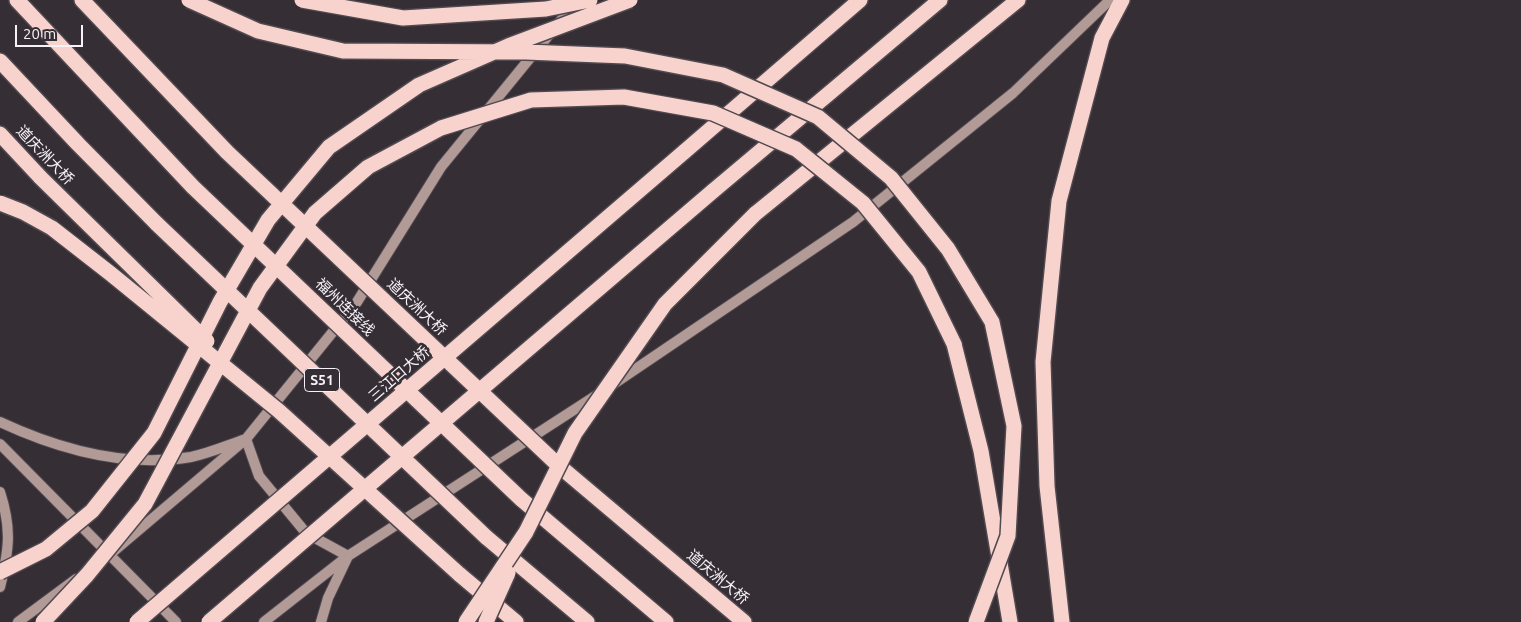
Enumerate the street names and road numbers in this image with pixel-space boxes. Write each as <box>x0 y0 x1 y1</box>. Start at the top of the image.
street label: 道庆洲大桥 <box>12 122 78 188</box>
street label: 福州连接线 <box>312 274 378 340</box>
street label: 道庆洲大桥 <box>383 275 451 339</box>
street label: 三江口大桥 <box>365 343 433 405</box>
road number: S51 <box>304 368 340 392</box>
street label: 道庆洲大桥 <box>683 546 753 608</box>

